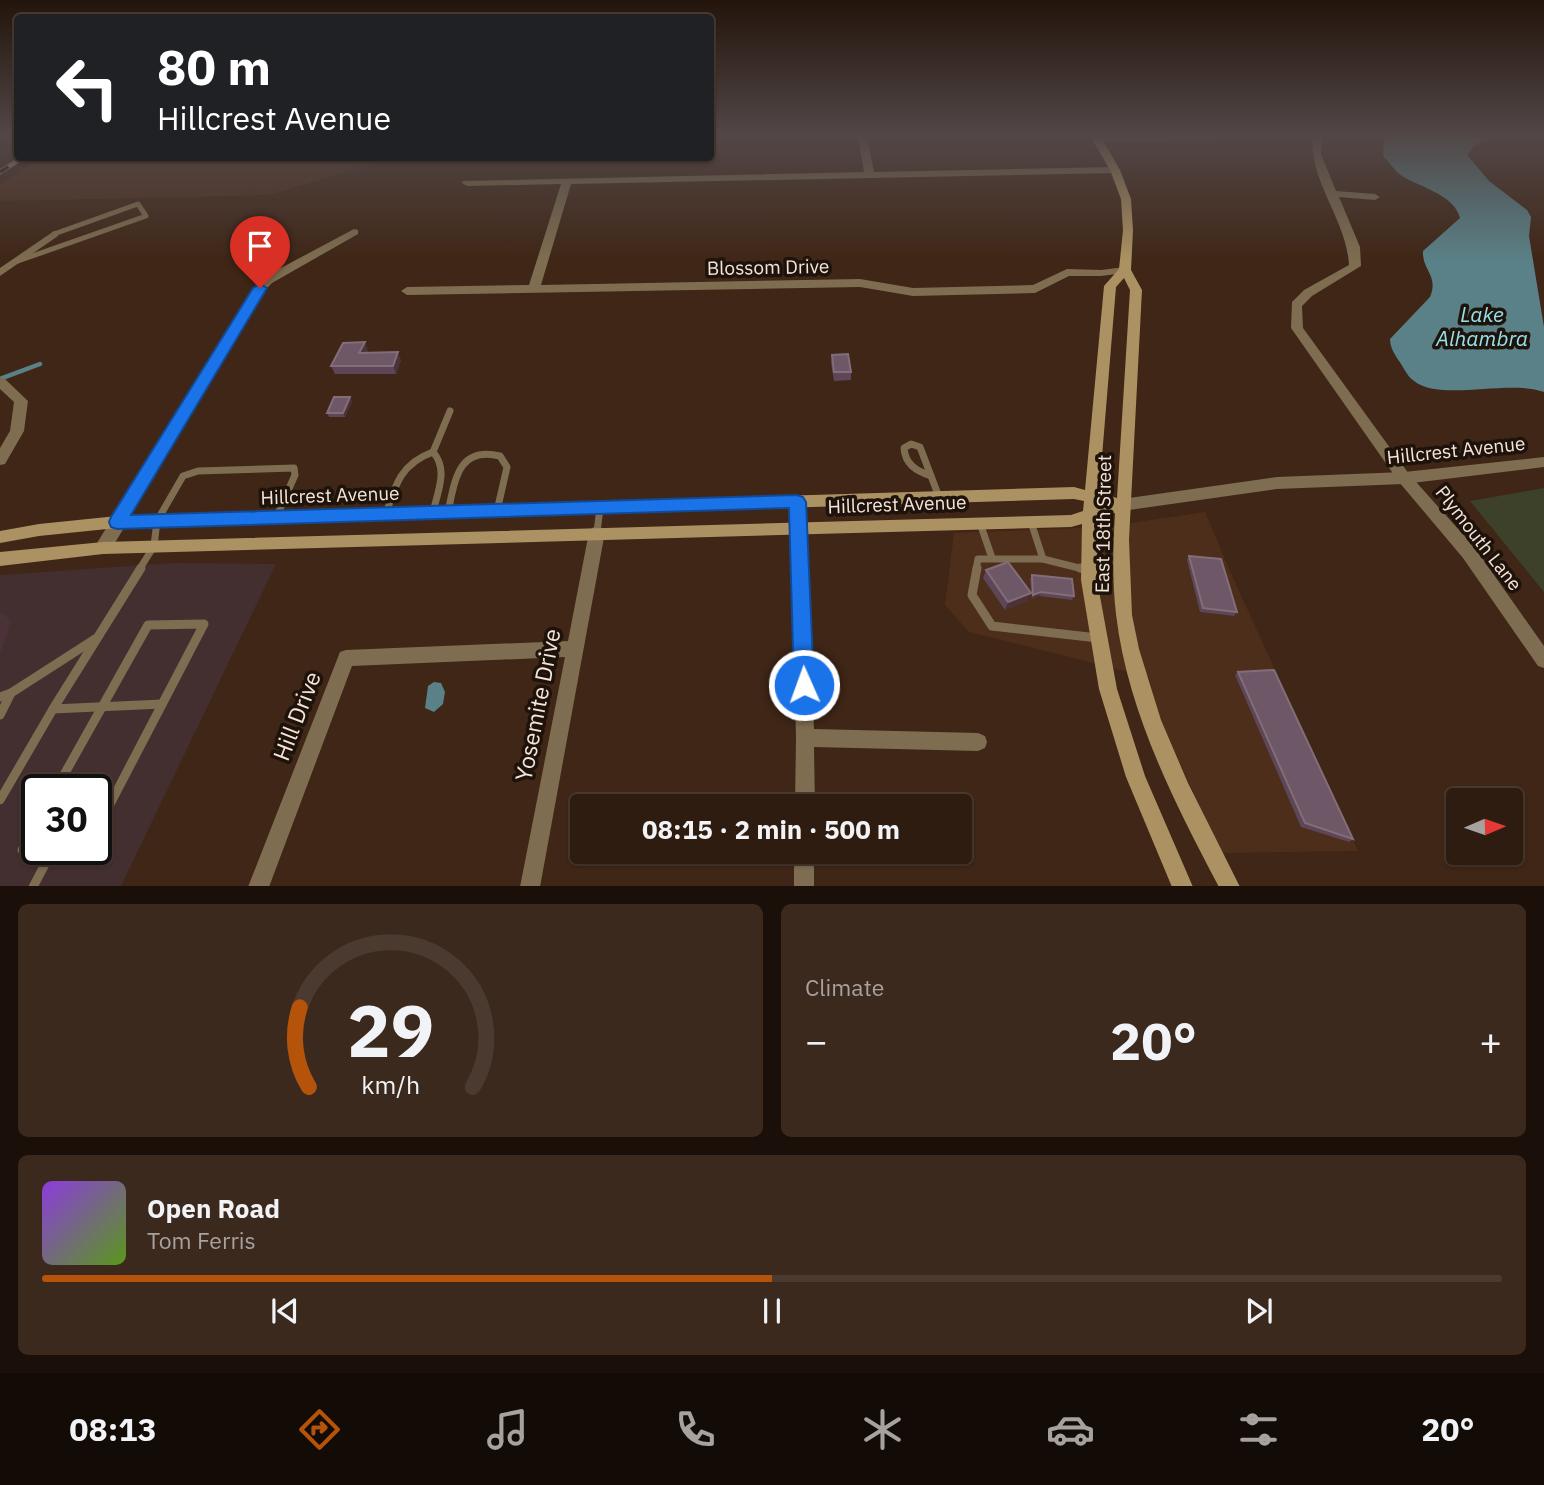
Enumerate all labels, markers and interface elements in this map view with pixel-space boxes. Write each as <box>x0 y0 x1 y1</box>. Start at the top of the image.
text: 80 m <box>157 35 271 98</box>
icon: left <box>42 42 133 133</box>
text: Hillcrest Avenue <box>157 97 391 139</box>
pin <box>230 216 290 288</box>
icon: arrive <box>241 227 279 265</box>
street label: Blossom Drive <box>707 254 829 280</box>
water label: Lake Alhambra <box>1435 300 1528 352</box>
street label: Hillcrest Avenue <box>1386 431 1526 469</box>
street label: East 18th Street <box>1090 455 1116 593</box>
street label: Hillcrest Avenue <box>260 481 400 509</box>
street label: Plymouth Lane <box>1431 481 1527 595</box>
street label: Hillcrest Avenue <box>827 490 967 518</box>
street label: Yosemite Drive <box>508 626 566 783</box>
position arrow <box>767 648 841 722</box>
street label: Hill Drive <box>265 667 327 765</box>
speed limit sign: 30 <box>21 774 112 865</box>
north arrow <box>1446 788 1522 864</box>
map controls <box>1446 788 1523 865</box>
text: 08:15 · 2 min · 500 m <box>642 812 900 846</box>
text: Climate <box>805 972 884 1002</box>
text: 29 <box>347 982 434 1077</box>
text: 20° <box>1110 1007 1197 1074</box>
text: − <box>805 1016 828 1065</box>
text: + <box>1479 1016 1502 1065</box>
text: km/h <box>361 1067 420 1100</box>
text: Open Road <box>147 1191 280 1225</box>
text: Tom Ferris <box>147 1225 256 1255</box>
icon: previous <box>266 1292 304 1330</box>
icon: pause <box>753 1292 791 1330</box>
icon: next <box>1240 1292 1278 1330</box>
icon: directions <box>295 1405 344 1454</box>
icon: music <box>483 1405 532 1454</box>
icon: phone <box>671 1405 720 1454</box>
icon: climate <box>858 1405 907 1454</box>
icon: car <box>1046 1405 1095 1454</box>
icon: filters <box>1234 1405 1283 1454</box>
text: 08:13 <box>69 1408 157 1450</box>
text: 20° <box>1421 1408 1475 1450</box>

